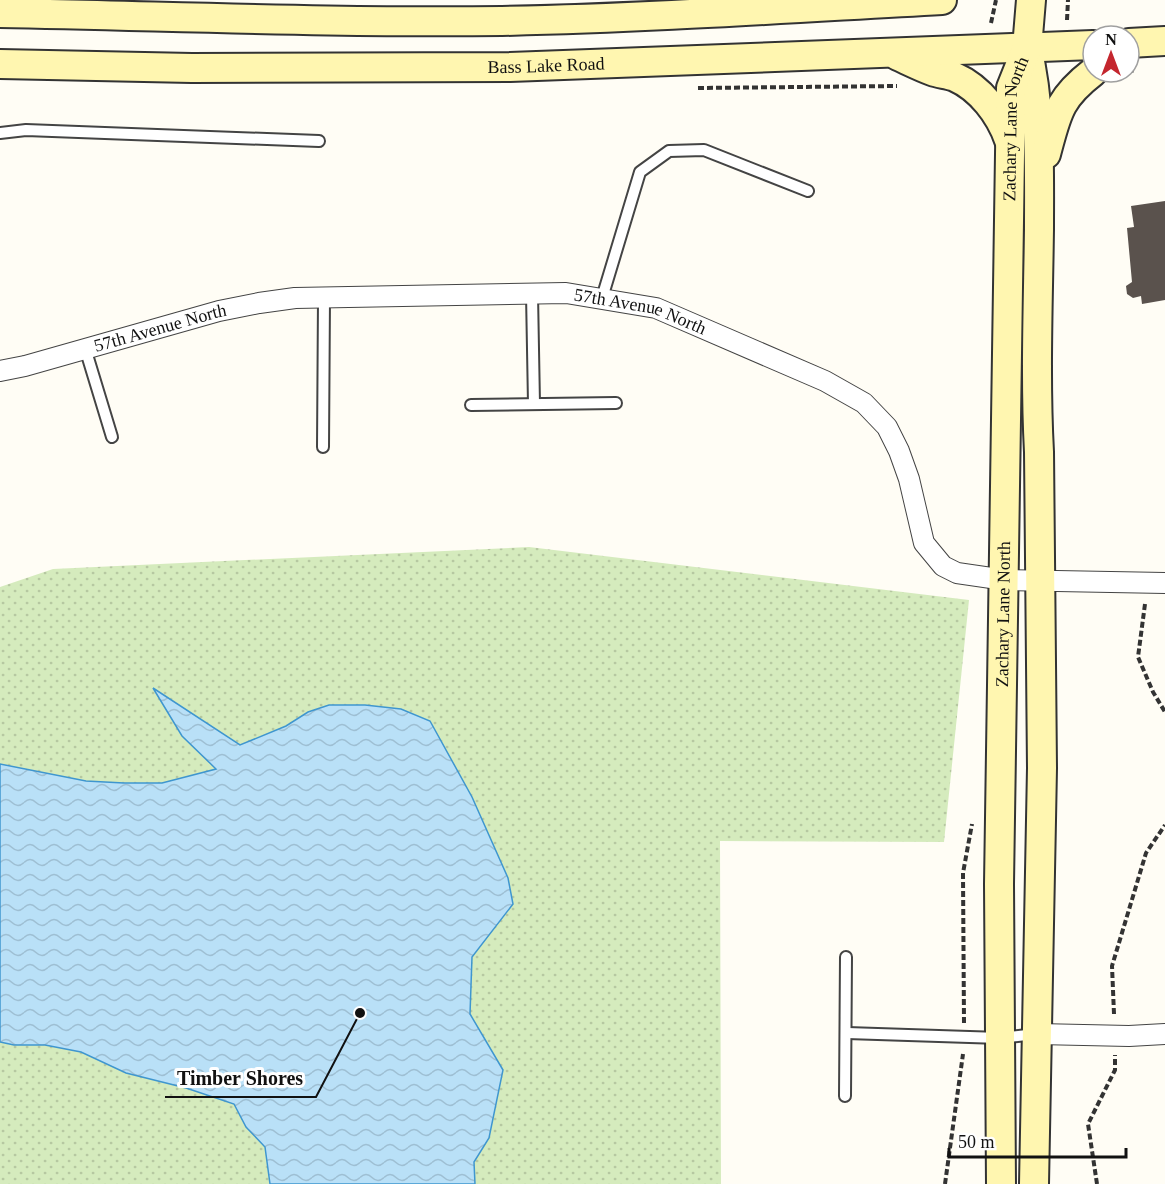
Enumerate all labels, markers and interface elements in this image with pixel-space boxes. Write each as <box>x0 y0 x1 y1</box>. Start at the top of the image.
north arrow <box>1081 24 1141 84</box>
text: N <box>1105 31 1117 48</box>
street label: Bass Lake Road <box>487 53 605 77</box>
street label: Zachary Lane North <box>999 54 1033 201</box>
street label: 57th Avenue North <box>573 285 709 339</box>
street label: 57th Avenue North <box>92 300 228 356</box>
street label: Zachary Lane North <box>992 541 1014 687</box>
callout: Timber Shores <box>165 1059 316 1097</box>
text: Timber Shores <box>177 1067 303 1089</box>
scale bar <box>949 1121 1126 1159</box>
text: 50 m <box>958 1132 995 1152</box>

